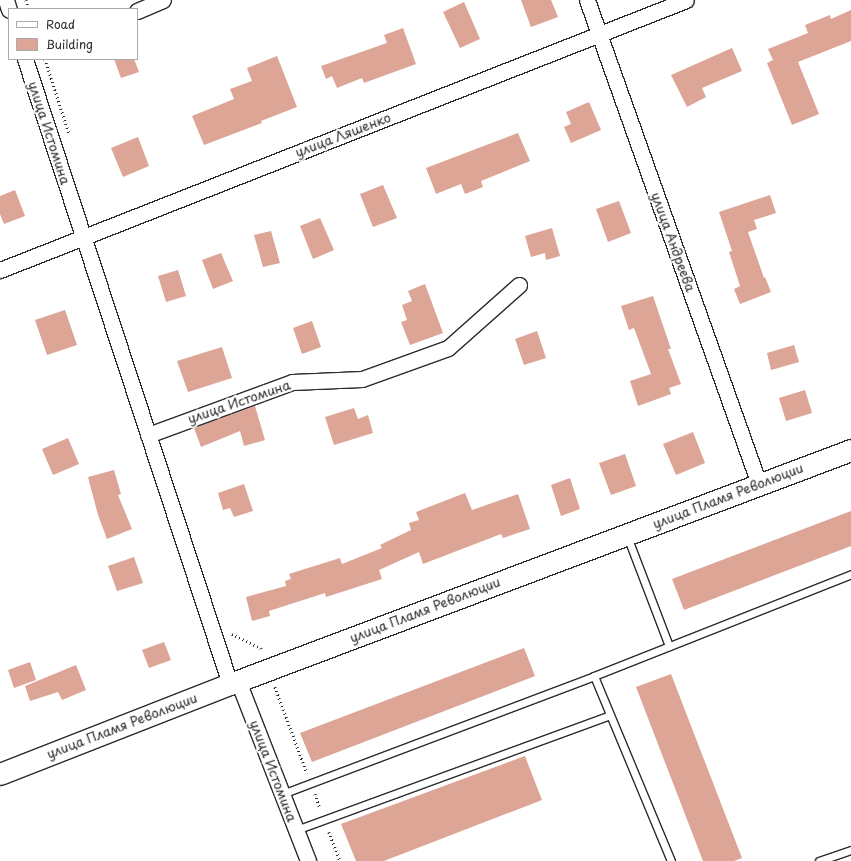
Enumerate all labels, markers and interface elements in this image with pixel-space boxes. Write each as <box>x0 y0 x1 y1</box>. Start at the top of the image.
legend <box>8 8 138 60</box>
text: Road <box>46 15 75 33</box>
text: Building <box>46 35 93 53</box>
street label: улица Истомина <box>25 79 73 187</box>
street label: улица Ляшенко <box>293 109 393 161</box>
street label: улица Андреева <box>648 190 698 294</box>
street label: улица Истомина <box>185 377 293 427</box>
street label: улица Пламя Революции <box>650 460 806 532</box>
street label: улица Пламя Революции <box>347 574 503 646</box>
street label: улица Пламя Революции <box>44 690 200 762</box>
street label: улица Истомина <box>246 718 300 824</box>

